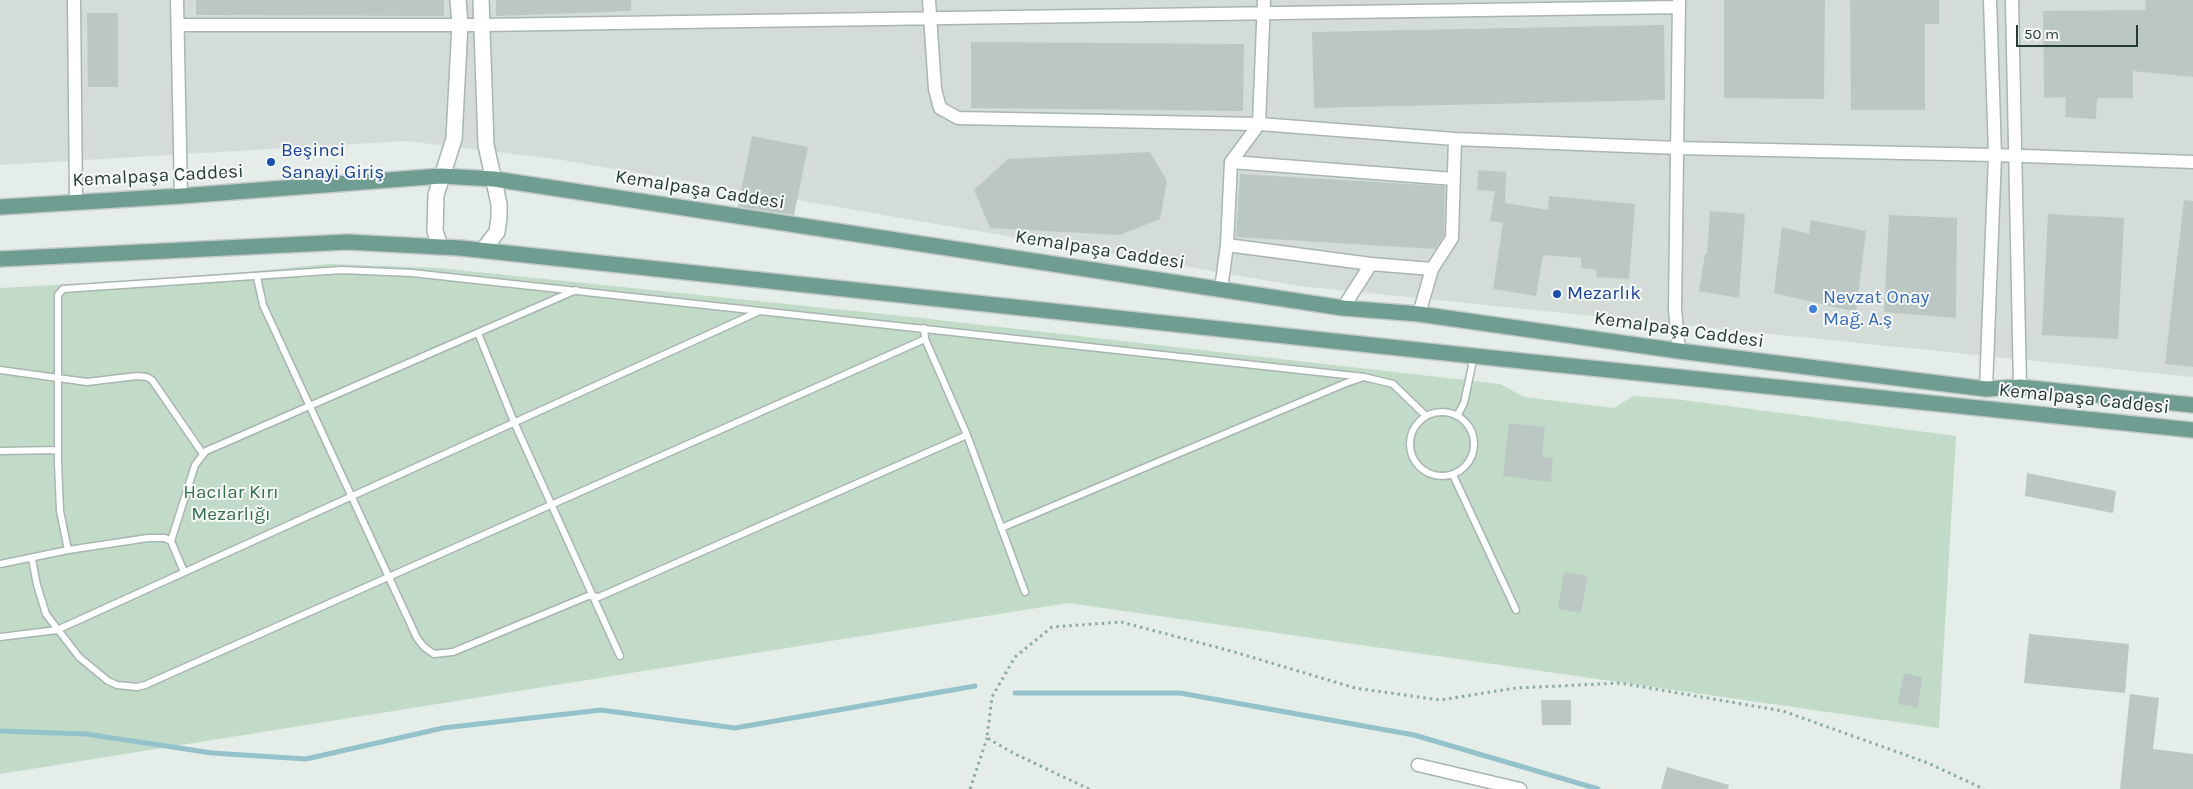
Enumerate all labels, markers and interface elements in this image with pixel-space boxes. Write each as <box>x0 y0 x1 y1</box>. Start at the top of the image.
scale bar <box>2018 15 2140 47</box>
text: 50 m <box>2024 25 2059 43</box>
place label: Beşinci Sanayi Giriş <box>281 140 384 184</box>
marker: Beşinci Sanayi Giriş <box>265 156 277 168</box>
street label: Kemalpaşa Caddesi <box>72 160 244 192</box>
street label: Kemalpaşa Caddesi <box>614 165 786 215</box>
street label: Kemalpaşa Caddesi <box>1014 225 1186 275</box>
place label: Mezarlık <box>1567 283 1641 305</box>
place label: Nevzat Onay Mağ. A.ş <box>1823 287 1929 331</box>
marker: Mezarlık <box>1551 288 1563 300</box>
marker: Nevzat Onay Mağ. A.ş <box>1807 303 1819 315</box>
street label: Kemalpaşa Caddesi <box>1593 307 1765 353</box>
street label: Kemalpaşa Caddesi <box>1998 379 2170 419</box>
park label: Hacılar Kırı Mezarlığı <box>183 482 279 526</box>

